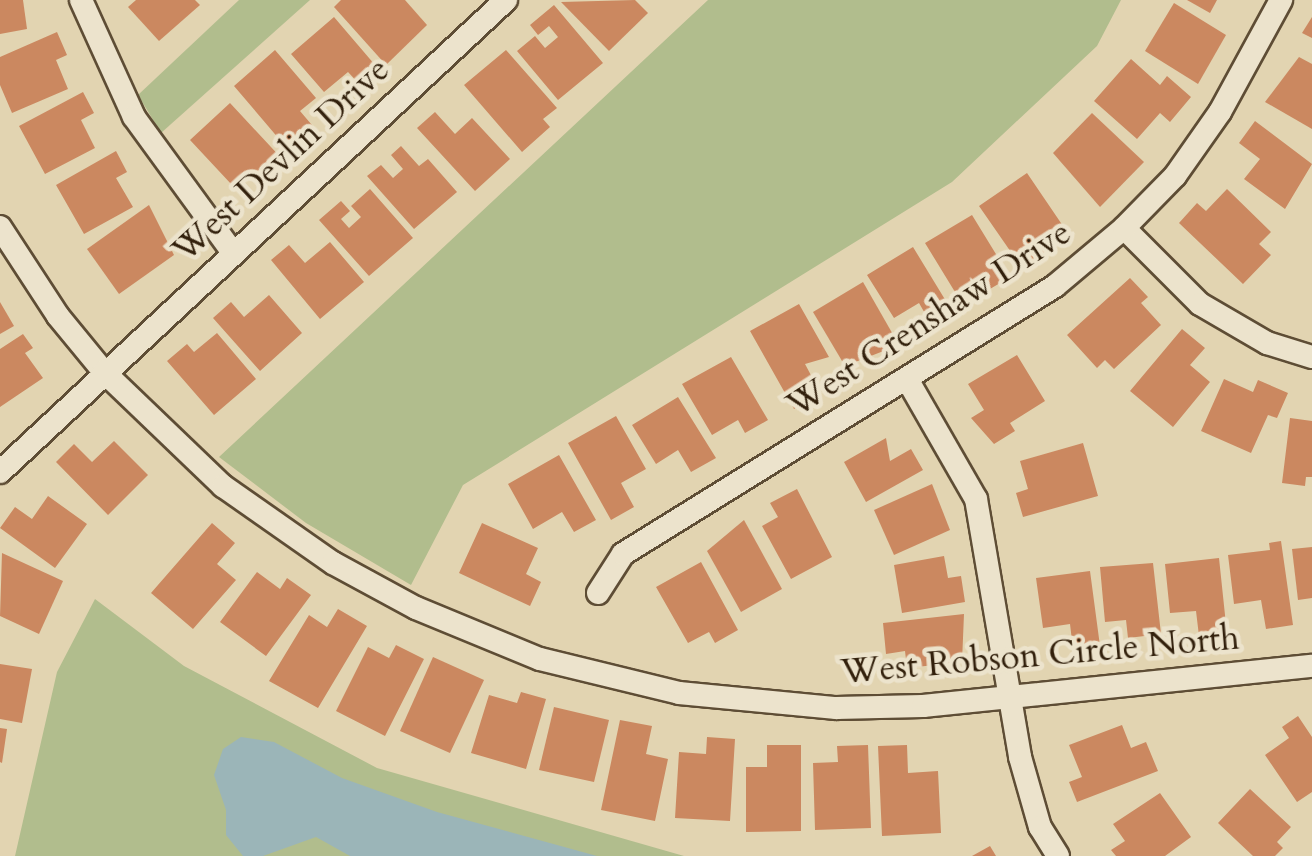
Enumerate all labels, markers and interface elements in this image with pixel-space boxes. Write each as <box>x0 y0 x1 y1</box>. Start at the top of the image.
street label: West Devlin Drive <box>164 49 398 271</box>
street label: West Crenshaw Drive <box>779 211 1079 427</box>
street label: West Robson Circle North <box>839 617 1241 693</box>

